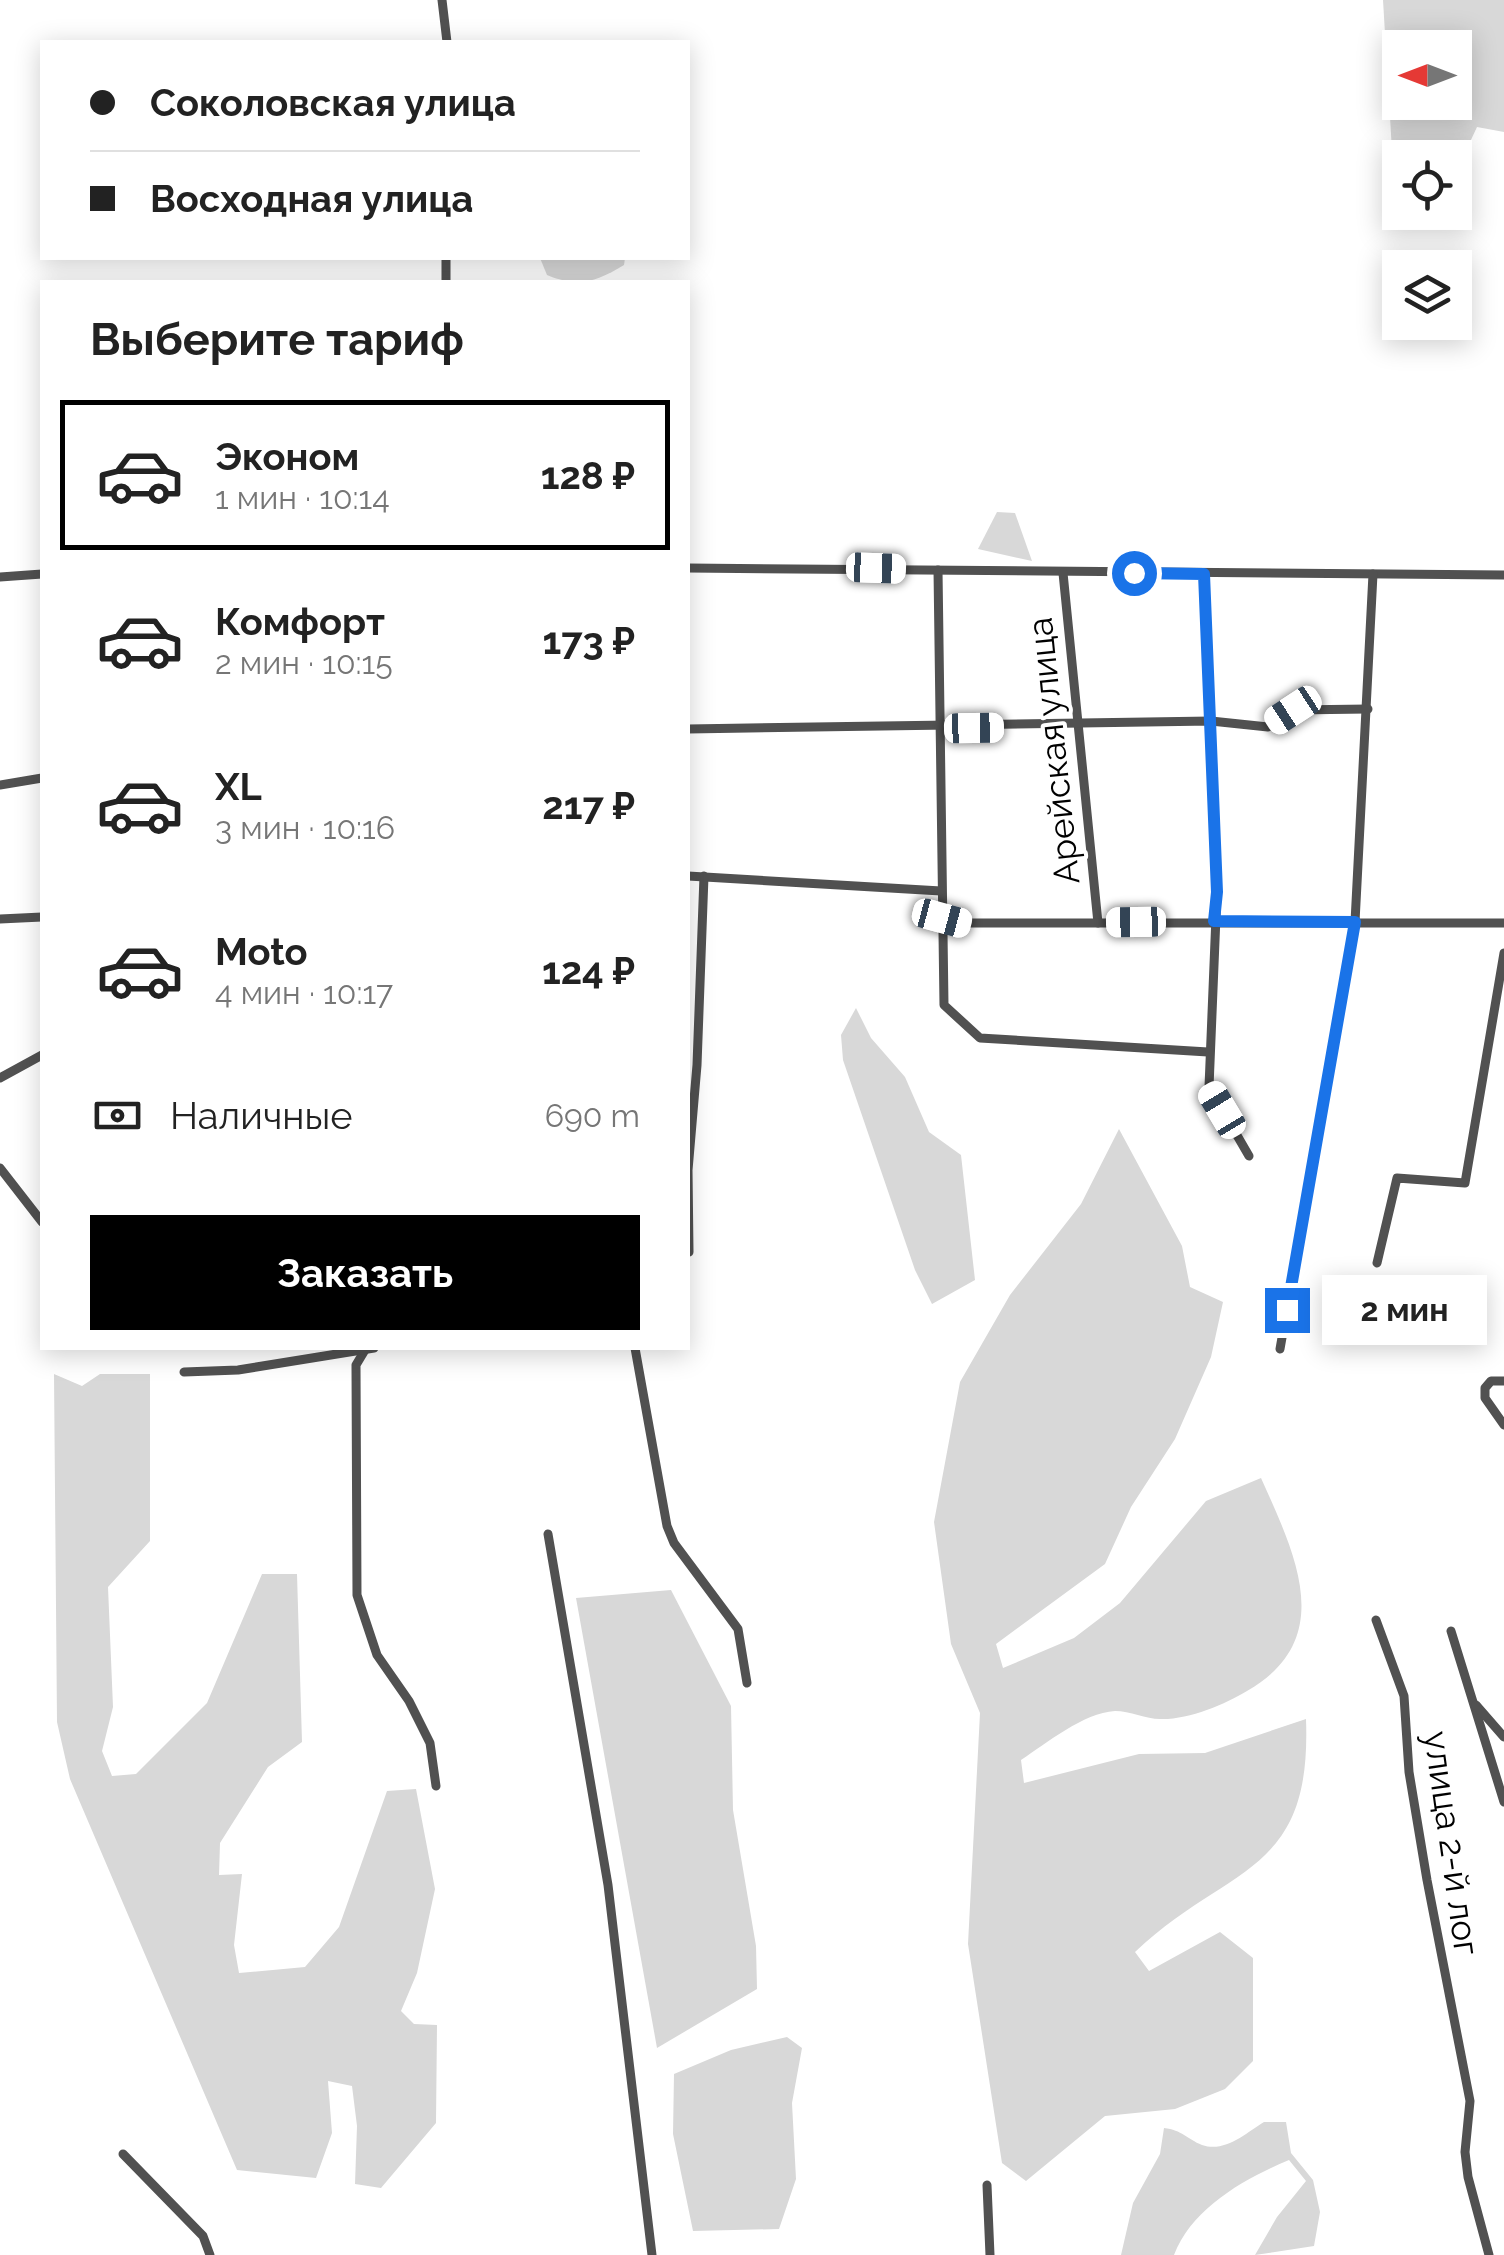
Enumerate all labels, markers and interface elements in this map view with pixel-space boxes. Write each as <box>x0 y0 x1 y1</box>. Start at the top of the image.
north arrow <box>1382 30 1472 120</box>
map controls <box>1382 30 1472 340</box>
text: Соколовская улица <box>150 80 516 125</box>
button: locate <box>1382 140 1472 230</box>
text: Восходная улица <box>150 176 473 221</box>
button: layers <box>1382 250 1472 340</box>
text: Выберите тариф <box>90 313 464 366</box>
icon: car <box>95 430 185 520</box>
text: Эконом <box>215 434 359 479</box>
text: 128 ₽ <box>541 453 635 498</box>
text: 1 мин · 10:14 <box>215 479 390 516</box>
route start <box>1112 551 1157 596</box>
car <box>845 552 907 584</box>
icon: car <box>95 595 185 685</box>
text: Комфорт <box>215 599 385 644</box>
street label: Арейская улица <box>1019 616 1087 886</box>
text: 173 ₽ <box>543 618 635 663</box>
text: 2 мин · 10:15 <box>215 644 393 681</box>
car <box>1260 681 1326 739</box>
car <box>944 712 1004 744</box>
icon: car <box>95 760 185 850</box>
text: XL <box>215 764 262 809</box>
text: 217 ₽ <box>542 783 635 828</box>
text: 3 мин · 10:16 <box>215 809 395 846</box>
car <box>909 896 975 940</box>
car <box>1106 906 1166 938</box>
icon: car <box>95 925 185 1015</box>
text: Moto <box>215 929 308 974</box>
text: 124 ₽ <box>542 948 635 993</box>
text: 4 мин · 10:17 <box>215 974 393 1011</box>
car <box>1194 1077 1250 1143</box>
icon: cash <box>90 1088 145 1143</box>
text: Наличные <box>170 1093 353 1138</box>
text: 690 m <box>545 1097 640 1134</box>
button: Заказать <box>90 1215 640 1330</box>
callout: 2 мин <box>1322 1275 1487 1345</box>
route end <box>1265 1288 1310 1333</box>
text: 2 мин <box>1360 1291 1449 1328</box>
street label: улица 2-й лог <box>1416 1728 1488 1958</box>

